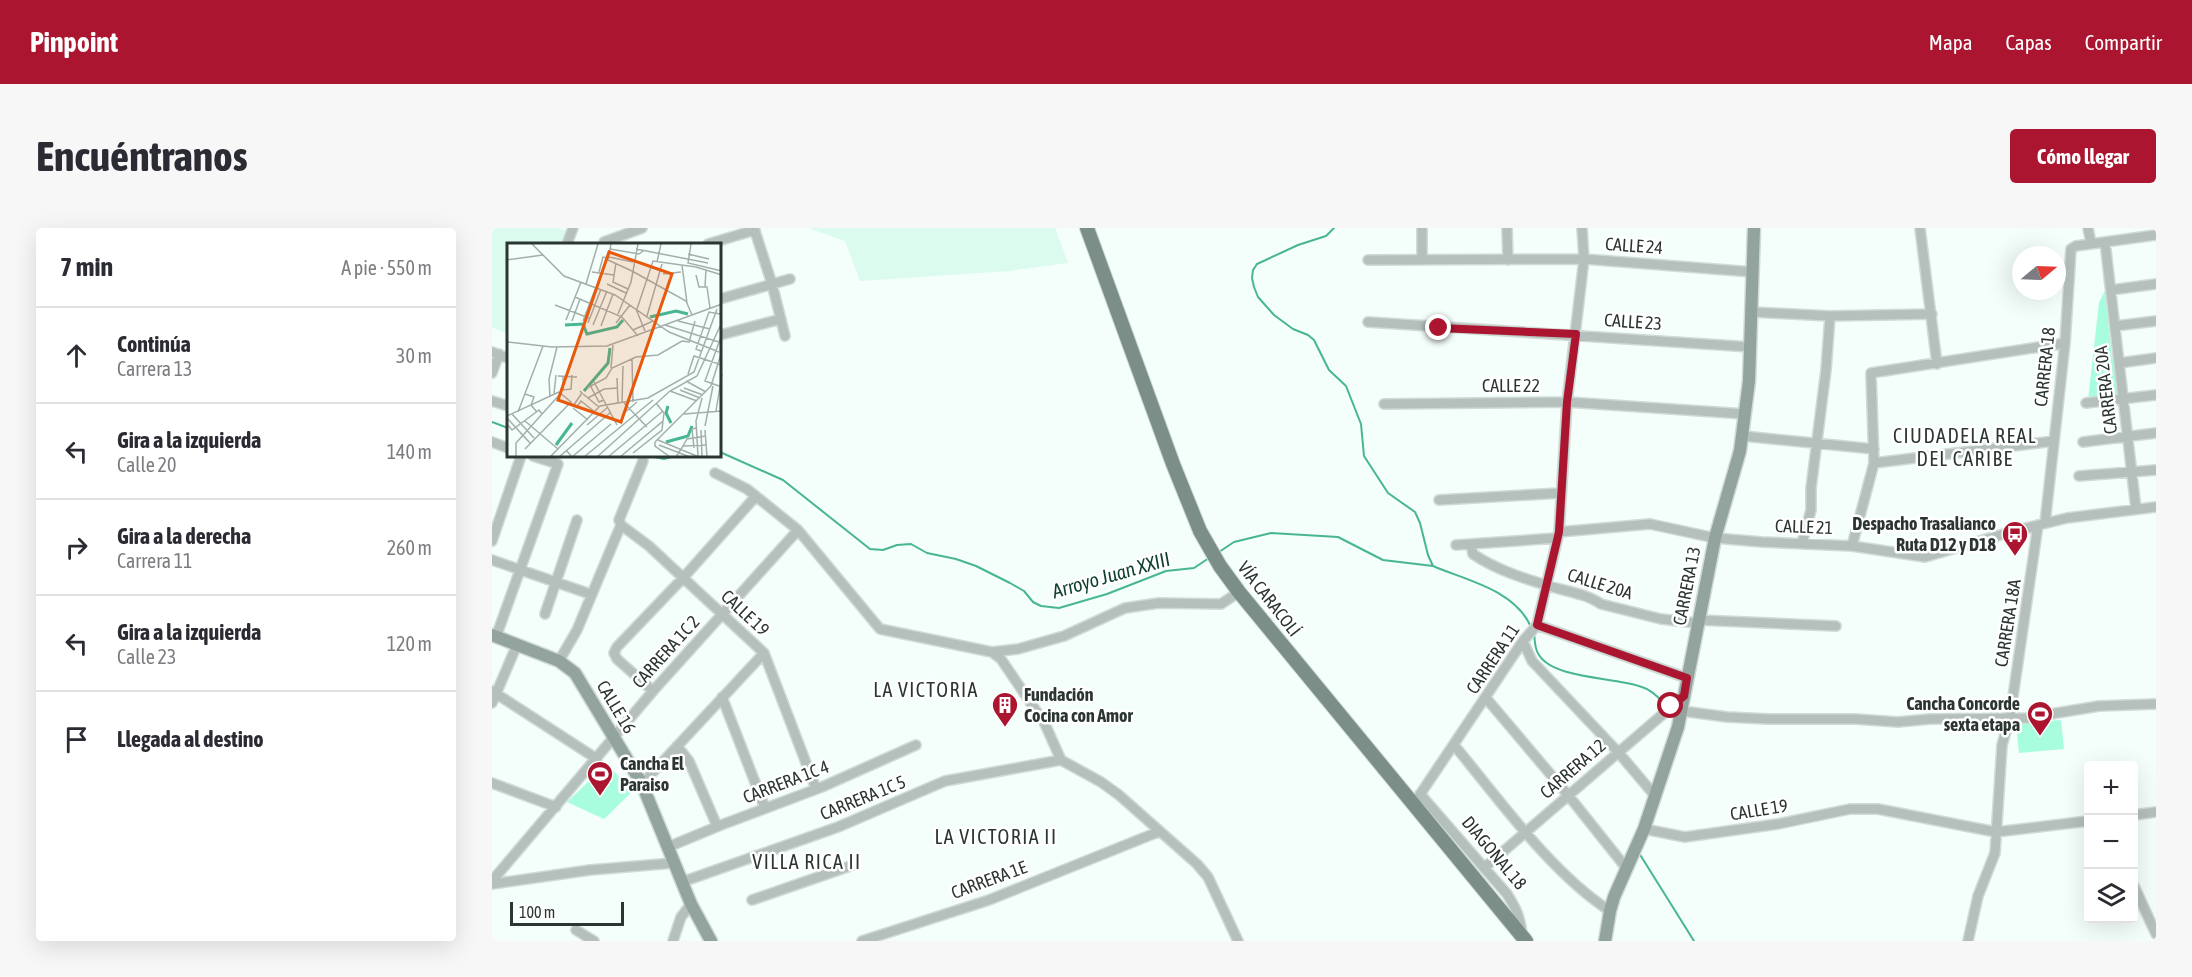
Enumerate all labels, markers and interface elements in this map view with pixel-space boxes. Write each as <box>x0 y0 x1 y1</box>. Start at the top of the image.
text: Pinpoint <box>30 26 118 58</box>
text: Mapa <box>1929 30 1972 54</box>
text: Capas <box>2005 30 2052 54</box>
text: Compartir <box>2085 30 2162 54</box>
button: Cómo llegar <box>2010 129 2156 183</box>
text: Encuéntranos <box>36 132 248 180</box>
street label: CALLE 24 <box>1604 233 1664 258</box>
inset map <box>507 243 722 458</box>
north arrow <box>2012 246 2066 300</box>
text: 7 min <box>60 252 113 282</box>
text: A pie · 550 m <box>341 256 432 279</box>
street label: CALLE 23 <box>1603 309 1663 334</box>
route end <box>1425 314 1451 340</box>
street label: CARRERA 18 <box>2030 326 2059 408</box>
text: Continúa <box>117 331 191 357</box>
icon: ahead <box>60 339 93 372</box>
text: 30 m <box>396 344 432 367</box>
street label: CARRERA 20A <box>2090 345 2121 435</box>
text: Carrera 13 <box>117 357 193 380</box>
street label: CALLE 22 <box>1482 375 1540 396</box>
district label: CIUDADELA REAL DEL CARIBE <box>1893 424 2037 470</box>
text: Gira a la izquierda <box>117 427 261 453</box>
icon: left <box>60 435 93 468</box>
text: 140 m <box>387 440 432 463</box>
text: Calle 20 <box>117 453 176 476</box>
place label: Despacho Trasalianco Ruta D12 y D18 <box>1852 513 1997 555</box>
street label: CALLE 21 <box>1775 515 1833 538</box>
bus stop icon: Despacho Trasalianco Ruta D12 y D18 <box>2000 519 2030 557</box>
text: Gira a la derecha <box>117 523 251 549</box>
icon: right <box>60 531 93 564</box>
text: 260 m <box>387 536 432 559</box>
street label: CARRERA 13 <box>1669 545 1704 627</box>
water label: Arroyo Juan XXIII <box>1048 547 1172 603</box>
text: Carrera 11 <box>117 549 193 572</box>
street label: VÍA CARACOLÍ <box>1234 557 1305 640</box>
street label: CALLE 20A <box>1565 564 1635 603</box>
street label: CARRERA 18A <box>1990 577 2025 668</box>
street label: CALLE 19 <box>717 585 774 640</box>
street label: CARRERA 1C 2 <box>628 611 704 692</box>
text: Gira a la izquierda <box>117 619 261 645</box>
street label: CARRERA 11 <box>1462 620 1524 698</box>
icon: left <box>60 627 93 660</box>
text: 120 m <box>387 632 432 655</box>
text: Calle 23 <box>117 645 176 668</box>
street label: CALLE 16 <box>593 677 640 737</box>
district label: LA VICTORIA <box>873 678 979 701</box>
place label: Fundación Cocina con Amor <box>1024 684 1133 726</box>
building icon: Fundación Cocina con Amor <box>990 690 1020 728</box>
route start <box>1657 692 1683 718</box>
place label: Cancha Concorde sexta etapa <box>1906 693 2020 735</box>
sports icon: Cancha Concorde sexta etapa <box>2025 699 2055 737</box>
icon: arrive <box>60 723 93 756</box>
text: Llegada al destino <box>117 726 264 752</box>
street label: CARRERA 12 <box>1536 735 1610 803</box>
place label: Cancha El Paraiso <box>620 753 684 795</box>
street label: CARRERA 1C 4 <box>740 756 832 808</box>
sports icon: Cancha El Paraiso <box>585 759 615 797</box>
map controls <box>2084 761 2138 923</box>
button: + <box>2084 761 2138 815</box>
street label: CARRERA 1C 5 <box>817 771 909 824</box>
street label: CALLE 19 <box>1729 795 1789 824</box>
street label: DIAGONAL 18 <box>1458 812 1531 894</box>
button: − <box>2084 815 2138 869</box>
district label: LA VICTORIA II <box>934 825 1058 848</box>
district label: VILLA RICA II <box>752 850 862 873</box>
street label: CARRERA 1E <box>948 856 1030 903</box>
button: layers <box>2084 869 2138 923</box>
scale bar <box>510 899 624 926</box>
text: 100 m <box>519 903 555 921</box>

